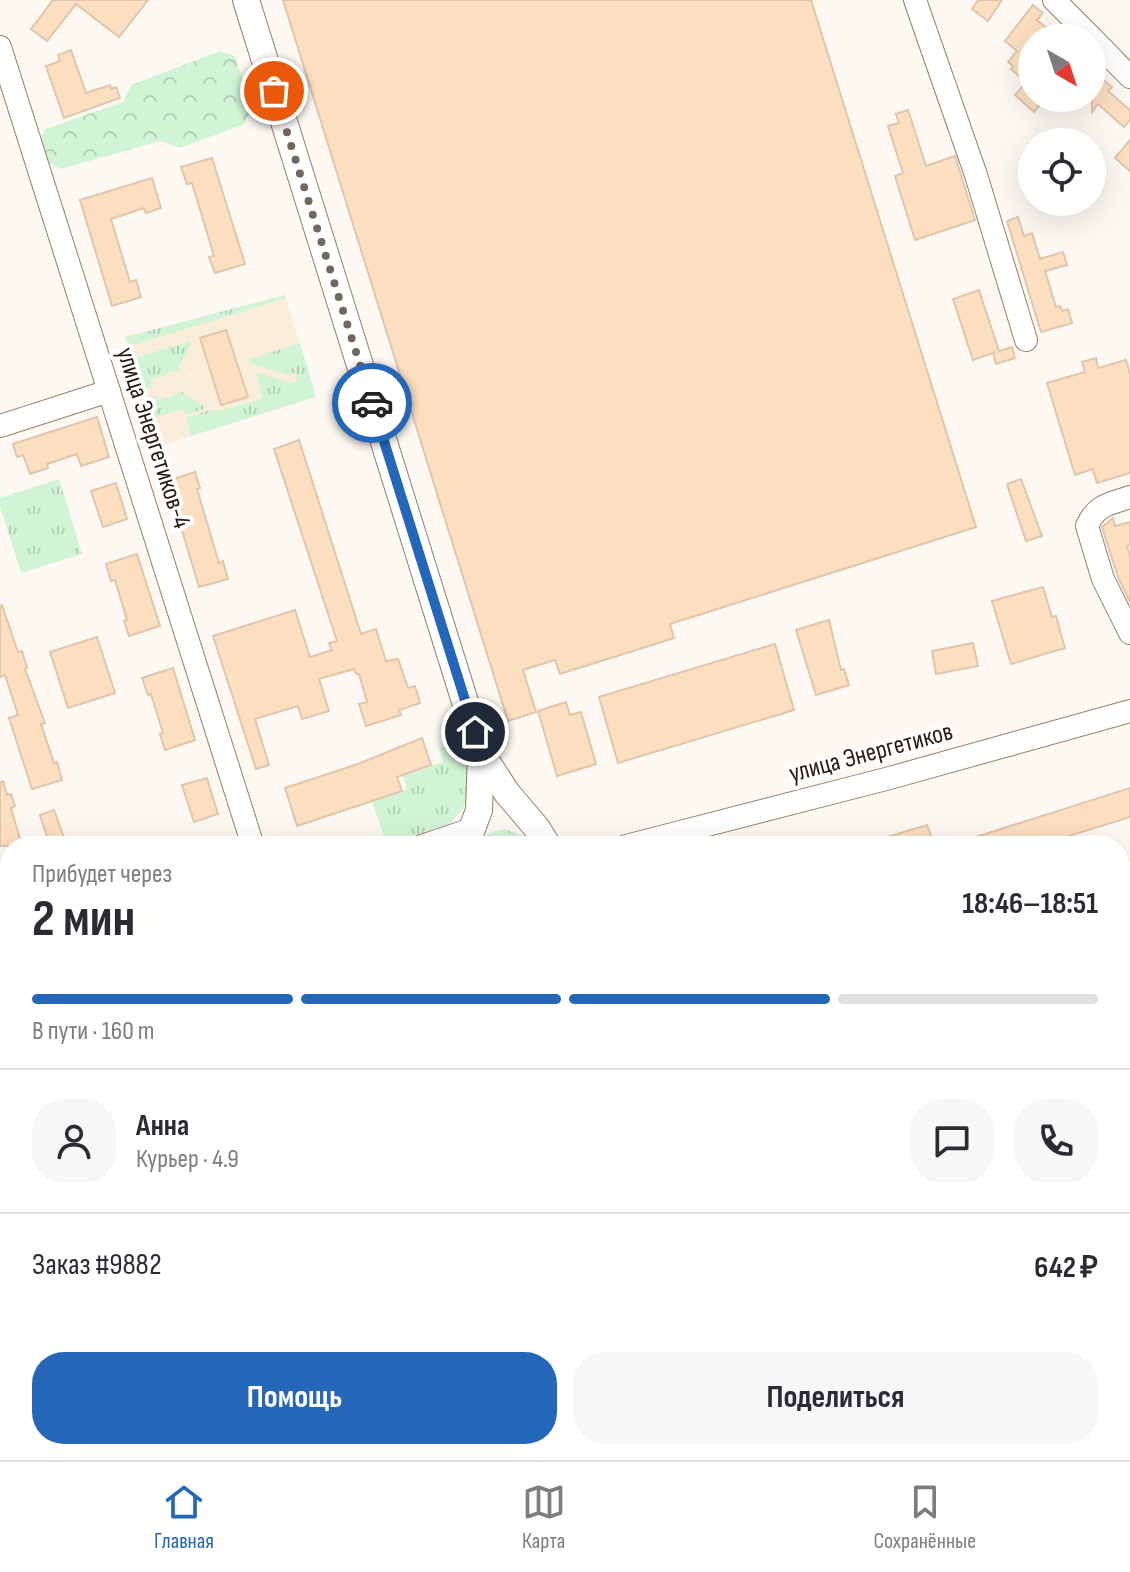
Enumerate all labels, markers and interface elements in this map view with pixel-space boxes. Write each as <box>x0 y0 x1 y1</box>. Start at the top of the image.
north arrow <box>1018 24 1106 112</box>
map controls <box>1018 24 1106 216</box>
pin <box>240 57 308 125</box>
icon: bag <box>252 69 296 113</box>
button: locate <box>1018 128 1106 216</box>
street label: улица Энергетиков-4 <box>109 344 197 533</box>
courier <box>332 363 412 443</box>
icon: car <box>350 381 394 425</box>
pin <box>441 698 509 766</box>
icon: home <box>453 710 497 754</box>
street label: улица Энергетиков <box>786 716 956 790</box>
text: Прибудет через <box>32 859 172 890</box>
text: 18:46–18:51 <box>962 886 1098 922</box>
text: 2 мин <box>32 888 135 951</box>
text: В пути · 160 m <box>32 1016 155 1047</box>
button: person <box>32 1099 116 1183</box>
button: chat <box>910 1099 994 1183</box>
button: phone <box>1014 1099 1098 1183</box>
text: Анна <box>136 1108 189 1144</box>
text: Курьер · 4.9 <box>136 1144 239 1175</box>
text: Заказ #9882 <box>32 1247 162 1283</box>
text: 642 ₽ <box>1034 1250 1098 1286</box>
button: Помощь <box>32 1352 557 1444</box>
button: Поделиться <box>573 1352 1098 1444</box>
tab: Главная <box>154 1480 214 1555</box>
tab: Карта <box>522 1480 566 1555</box>
tab: Сохранённые <box>873 1480 976 1555</box>

